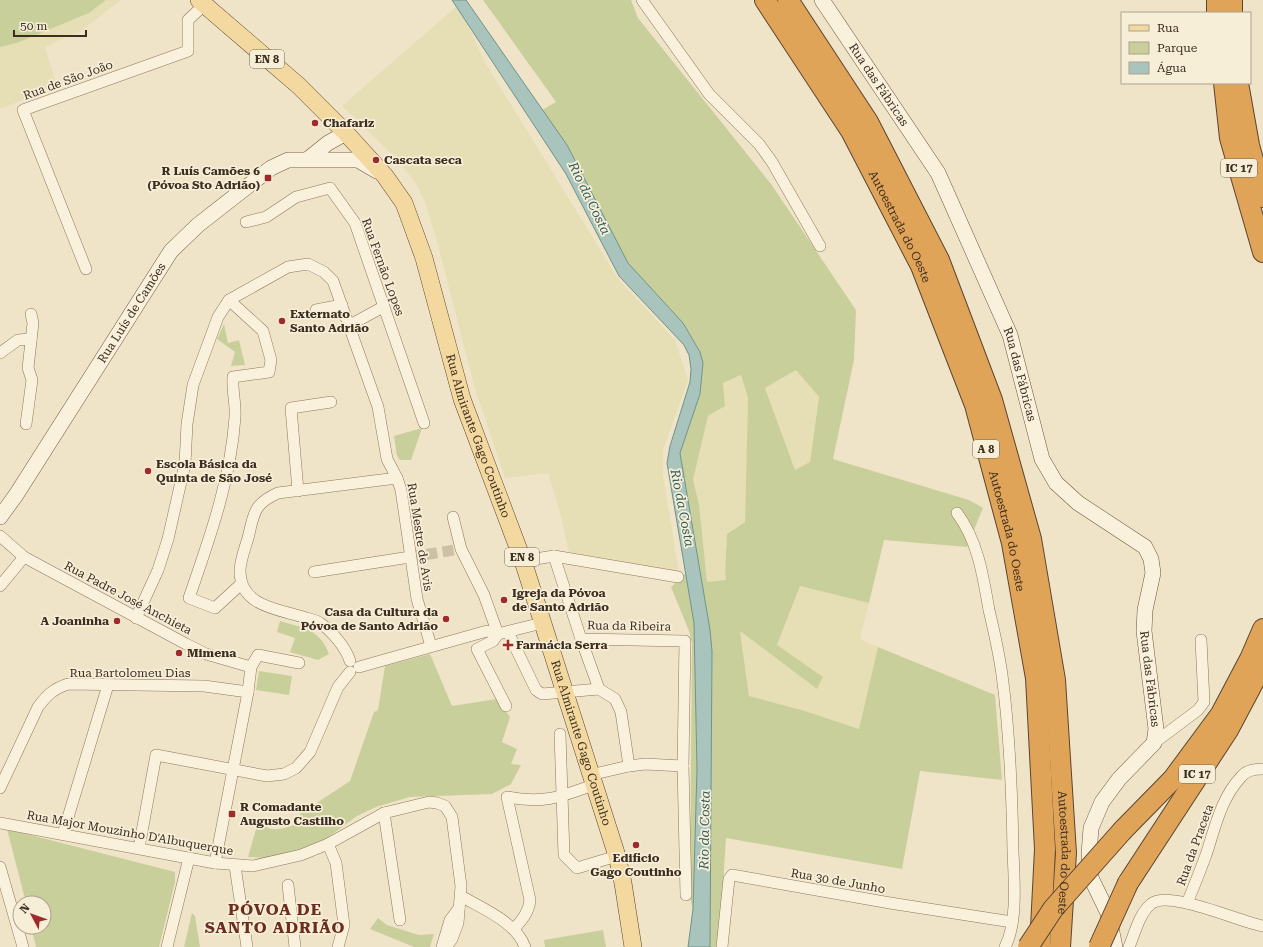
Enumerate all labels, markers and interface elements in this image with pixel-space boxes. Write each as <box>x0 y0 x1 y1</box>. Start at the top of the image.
scale bar <box>14 12 86 38</box>
legend <box>1121 12 1251 84</box>
text: 50 m <box>20 19 47 33</box>
text: Rua <box>1157 21 1180 35</box>
street label: Rua das Fábricas <box>846 41 912 129</box>
text: Parque <box>1157 41 1198 55</box>
road number: EN 8 <box>250 50 284 68</box>
street label: Rua de São João <box>21 57 115 103</box>
text: Água <box>1157 61 1187 75</box>
place label: Chafariz <box>323 116 374 130</box>
marker: Chafariz <box>310 118 320 128</box>
place label: Cascata seca <box>384 153 462 167</box>
marker: Cascata seca <box>371 155 381 165</box>
water label: Rio da Costa <box>565 159 614 237</box>
road number: IC 17 <box>1221 159 1257 177</box>
place label: R Luís Camões 6 (Póvoa Sto Adrião) <box>148 164 260 192</box>
street label: Autoestrada do Oeste <box>866 168 934 285</box>
marker: R Luís Camões 6 (Póvoa Sto Adrião) <box>263 173 273 183</box>
street label: Rua Fernão Lopes <box>359 216 407 318</box>
street label: Rua Luís de Camões <box>95 260 169 365</box>
place label: Externato Santo Adrião <box>290 307 369 335</box>
marker: Externato Santo Adrião <box>277 316 287 326</box>
street label: Rua das Fábricas <box>1000 325 1039 423</box>
street label: Rua Almirante Gago Coutinho <box>443 352 513 520</box>
road number: A 8 <box>973 440 999 458</box>
place label: Escola Básica da Quinta de São José <box>156 457 272 485</box>
marker: Escola Básica da Quinta de São José <box>143 466 153 476</box>
water label: Rio da Costa <box>667 467 697 548</box>
street label: Autoestrada do Oeste <box>986 469 1028 593</box>
street label: Rua Mestre de Avis <box>405 482 436 592</box>
road number: EN 8 <box>505 548 539 566</box>
street label: Rua Padre José Anchieta <box>62 558 194 638</box>
place label: Igreja da Póvoa de Santo Adrião <box>512 586 609 614</box>
marker: Igreja da Póvoa de Santo Adrião <box>499 595 509 605</box>
place label: Casa da Cultura da Póvoa de Santo Adrião <box>301 605 438 633</box>
place label: A Joaninha <box>40 614 109 628</box>
marker: Casa da Cultura da Póvoa de Santo Adrião <box>441 614 451 624</box>
marker: A Joaninha <box>112 616 122 626</box>
street label: Rua da Ribeira <box>587 618 672 634</box>
street label: Rua das Fábricas <box>1137 630 1163 728</box>
place label: Farmácia Serra <box>516 638 607 652</box>
marker: Farmácia Serra <box>503 640 513 650</box>
place label: Mimena <box>187 646 236 660</box>
marker: Mimena <box>174 648 184 658</box>
street label: Rua Almirante Gago Coutinho <box>548 658 614 827</box>
street label: Rua Bartolomeu Dias <box>70 666 191 680</box>
road number: IC 17 <box>1179 765 1215 783</box>
water label: Rio da Costa <box>696 790 713 870</box>
street label: Autoestrada do Oeste <box>1055 790 1073 915</box>
place label: R Comadante Augusto Castilho <box>240 800 344 828</box>
street label: Rua da Praceta <box>1174 802 1216 888</box>
street label: Rua Major Mouzinho D'Albuquerque <box>26 808 235 858</box>
marker: R Comadante Augusto Castilho <box>227 809 237 819</box>
marker: Edificio Gago Coutinho <box>631 840 641 850</box>
place label: Edificio Gago Coutinho <box>590 851 682 879</box>
street label: Rua 30 de Junho <box>790 866 886 896</box>
north arrow <box>12 895 52 935</box>
district label: PÓVOA DE SANTO ADRIÃO <box>205 900 345 937</box>
text: N <box>17 901 33 916</box>

